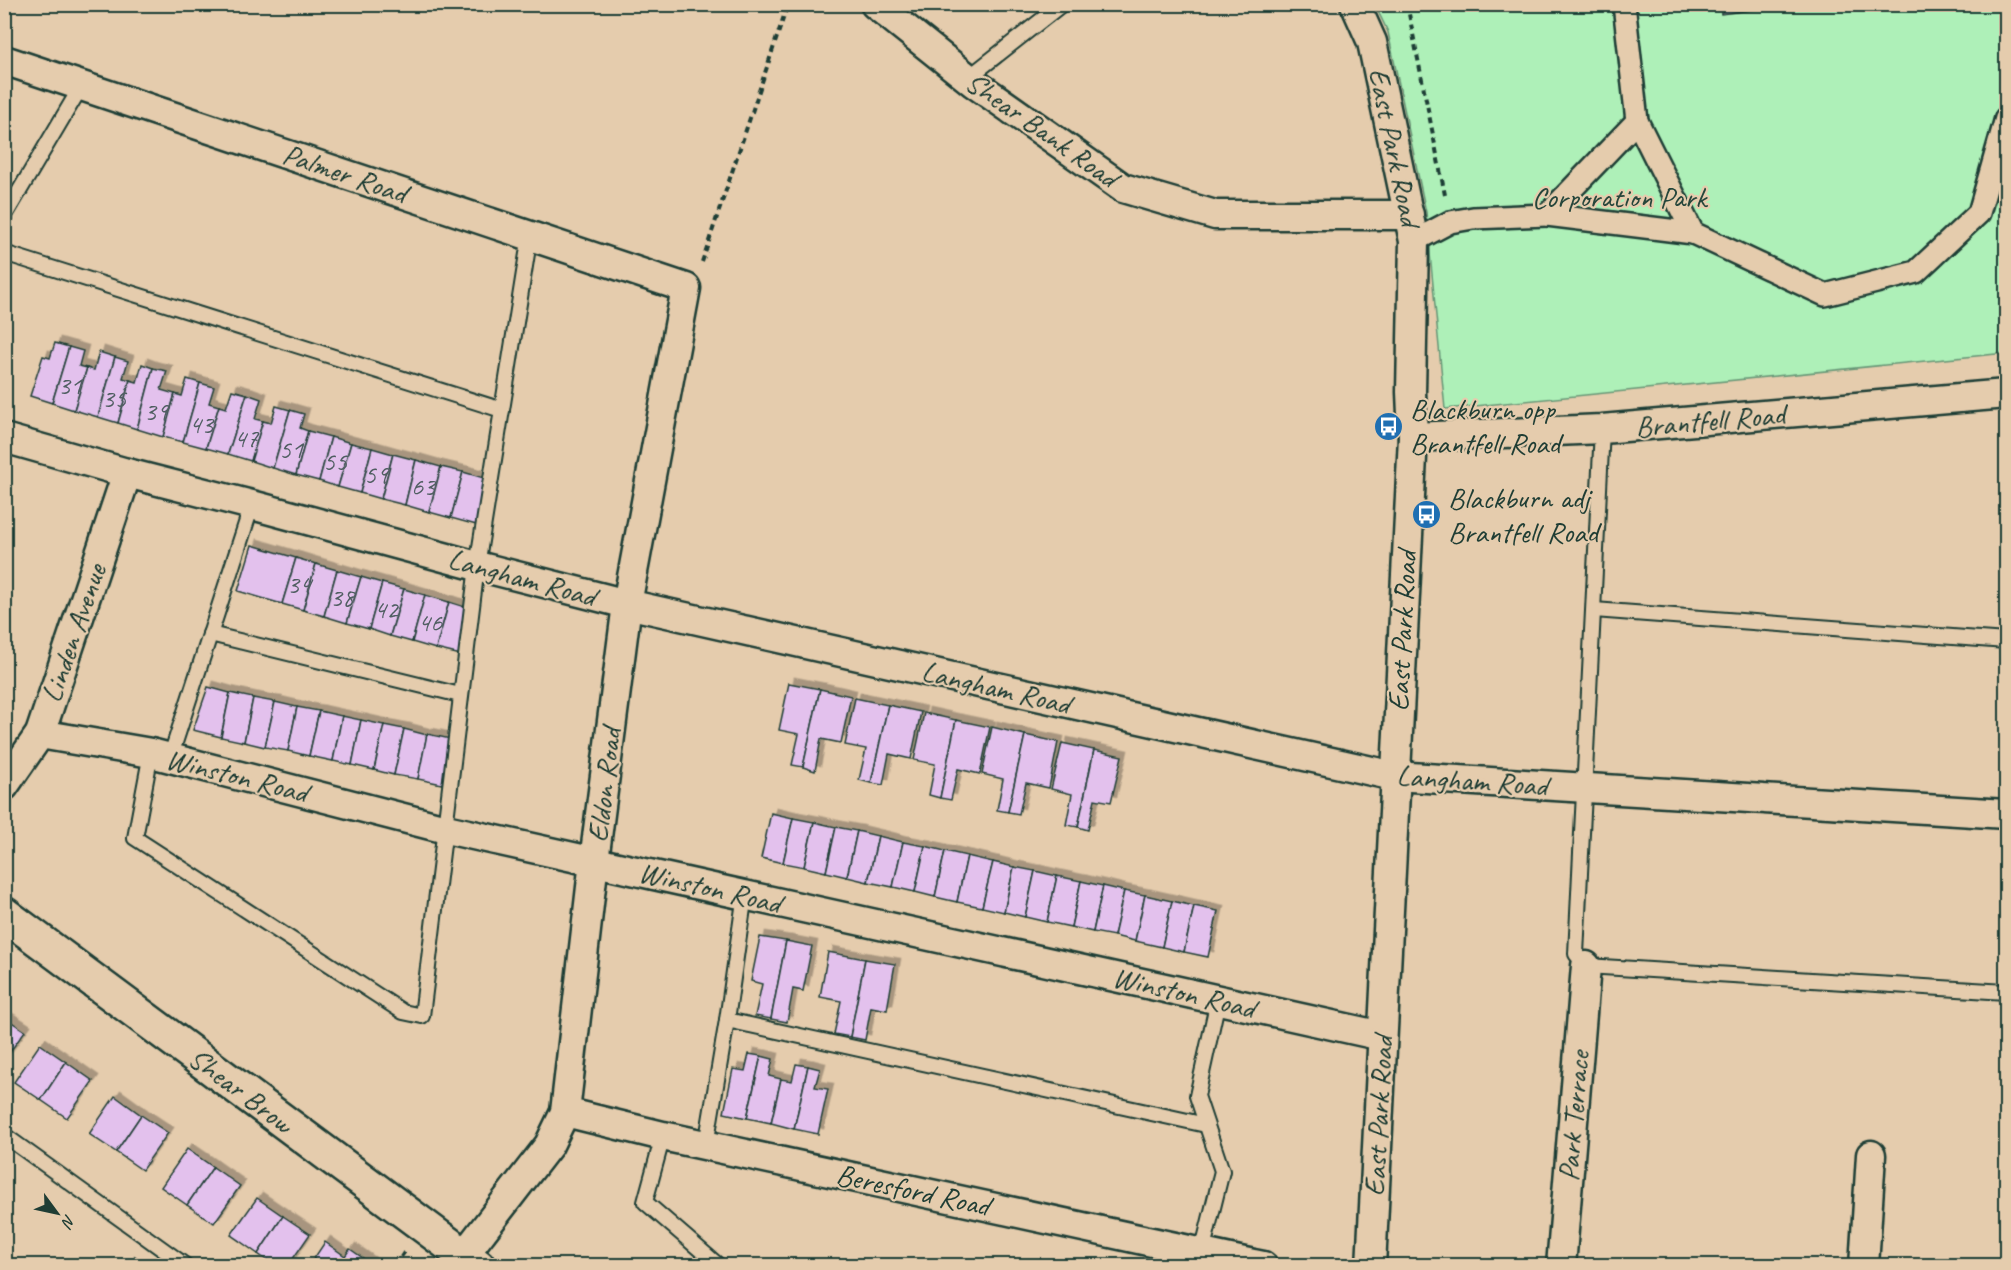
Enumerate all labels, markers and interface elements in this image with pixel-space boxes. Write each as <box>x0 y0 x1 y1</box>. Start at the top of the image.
street label: Shear Bank Road <box>958 63 1129 198</box>
street label: East Park Road <box>1360 65 1431 233</box>
street label: Palmer Road <box>278 134 416 213</box>
park label: Corporation Park <box>1532 178 1708 216</box>
house number: 31 <box>58 368 84 402</box>
house number: 35 <box>102 381 128 415</box>
place label: Blackburn opp Brantfell Road <box>1410 390 1564 462</box>
house number: 39 <box>144 394 170 428</box>
street label: Brantfell Road <box>1634 394 1791 445</box>
house number: 43 <box>189 407 215 441</box>
bus stop icon: Blackburn opp Brantfell Road <box>1373 410 1405 442</box>
house number: 47 <box>234 421 260 455</box>
house number: 51 <box>279 432 305 466</box>
house number: 55 <box>323 444 349 478</box>
house number: 59 <box>364 457 390 491</box>
house number: 63 <box>411 469 437 503</box>
place label: Blackburn adj Brantfell Road <box>1448 479 1602 551</box>
bus stop icon: Blackburn adj Brantfell Road <box>1411 499 1443 531</box>
street label: Langham Road <box>444 539 604 616</box>
street label: East Park Road <box>1379 546 1425 712</box>
street label: Linden Avenue <box>32 557 115 707</box>
house number: 34 <box>287 567 314 601</box>
house number: 38 <box>330 580 357 614</box>
house number: 42 <box>374 592 400 626</box>
house number: 46 <box>418 605 443 639</box>
street label: Langham Road <box>918 651 1078 723</box>
street label: Eldon Road <box>578 722 630 844</box>
street label: Winston Road <box>162 739 316 812</box>
street label: Langham Road <box>1395 756 1553 805</box>
street label: Winston Road <box>635 852 789 923</box>
street label: Winston Road <box>1109 957 1263 1028</box>
street label: East Park Road <box>1355 1031 1401 1197</box>
street label: Shear Brow <box>181 1038 303 1143</box>
street label: Park Terrace <box>1548 1047 1598 1183</box>
street label: Beresford Road <box>833 1155 997 1226</box>
north arrow <box>27 1183 87 1243</box>
text: N <box>56 1211 80 1233</box>

